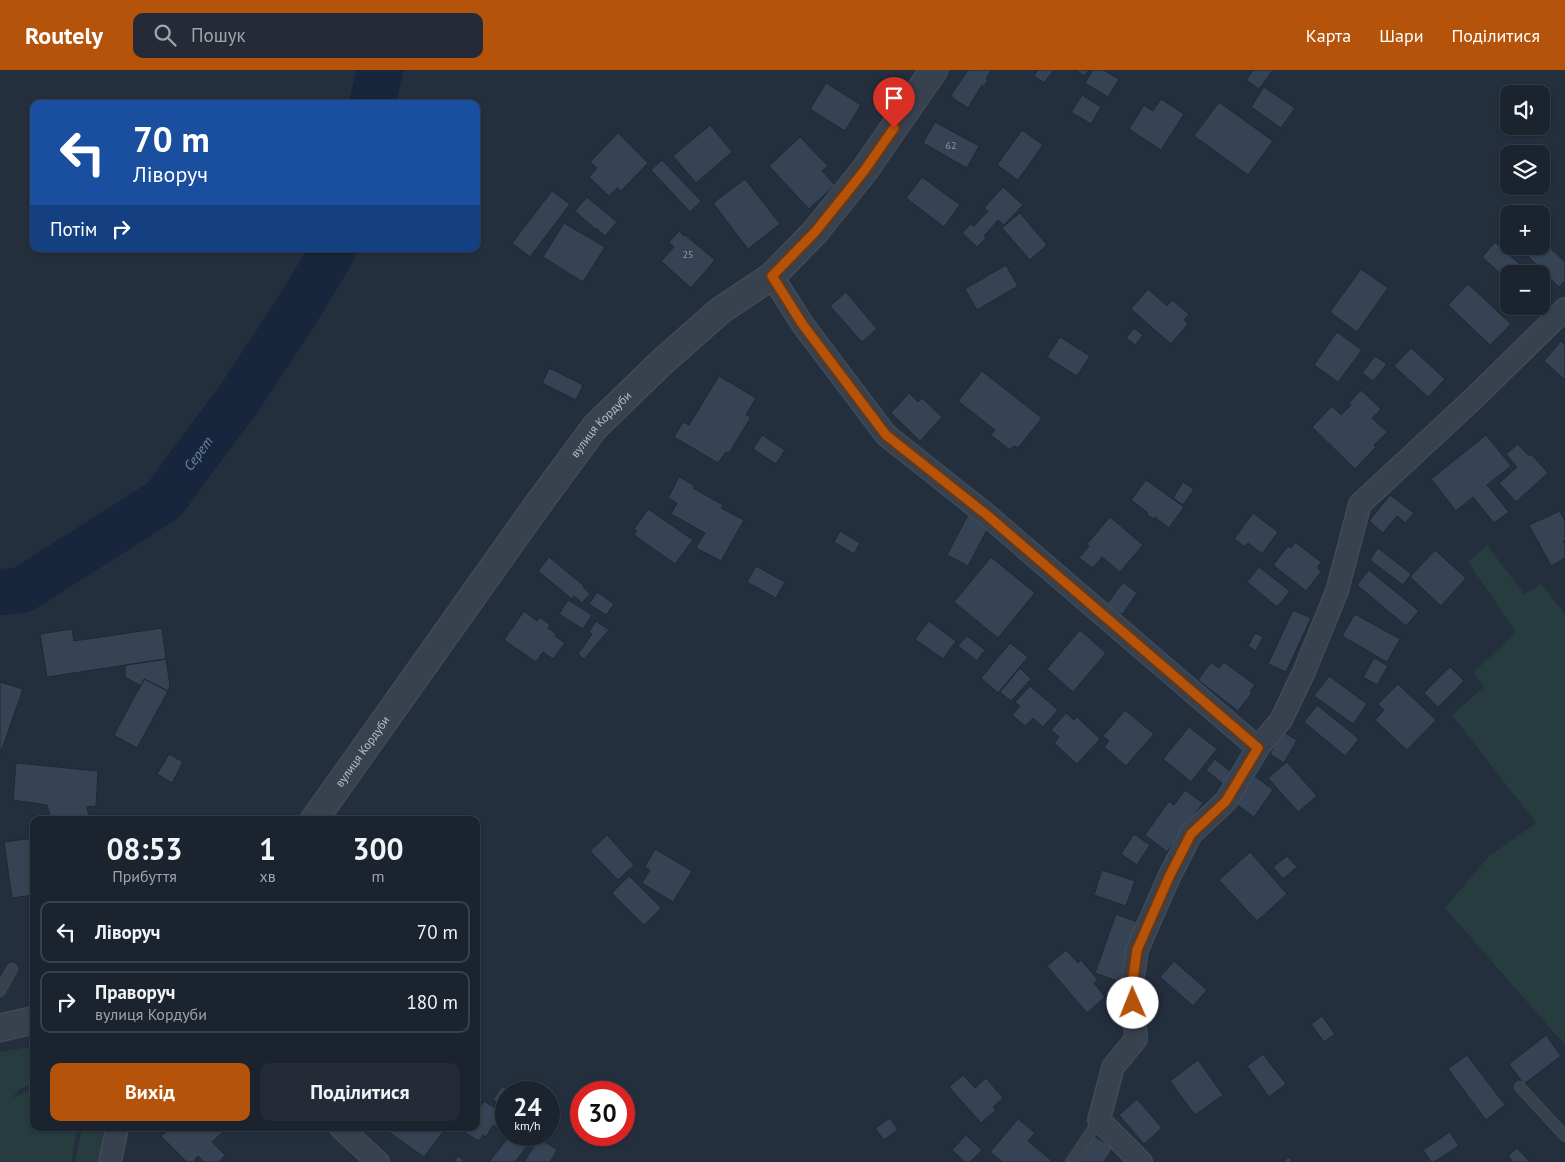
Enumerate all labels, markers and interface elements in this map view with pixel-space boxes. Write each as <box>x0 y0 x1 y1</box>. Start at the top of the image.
search box <box>133 13 483 58</box>
text: Routely <box>25 20 103 51</box>
icon: search <box>151 21 179 49</box>
text: Пошук <box>191 23 246 47</box>
text: Карта <box>1306 24 1351 47</box>
text: Шари <box>1379 24 1423 47</box>
text: Поділитися <box>1451 24 1540 47</box>
pin <box>873 77 915 128</box>
icon: arrive <box>880 84 908 112</box>
map controls <box>1500 85 1550 315</box>
button: sound <box>1500 85 1550 135</box>
text: 70 m <box>133 116 210 162</box>
icon: left <box>50 120 115 185</box>
house number: 62 <box>946 139 956 152</box>
button: layers <box>1500 145 1550 195</box>
text: Ліворуч <box>133 160 208 188</box>
button: + <box>1500 205 1550 255</box>
icon: right <box>107 215 135 243</box>
text: Потім <box>50 217 97 241</box>
house number: 25 <box>683 248 693 261</box>
button: − <box>1500 265 1550 315</box>
street label: вулиця Кордуби <box>567 388 634 460</box>
water label: Серет <box>180 433 217 474</box>
street label: вулиця Кордуби <box>332 713 393 790</box>
text: 08:53 <box>106 829 183 868</box>
text: 1 <box>259 829 276 868</box>
text: 300 <box>353 829 404 868</box>
text: Прибуття <box>112 866 177 886</box>
text: хв <box>259 866 276 886</box>
text: m <box>372 866 385 886</box>
icon: left <box>52 918 80 946</box>
text: Ліворуч <box>95 920 160 944</box>
text: 70 m <box>417 920 458 944</box>
position arrow <box>1106 976 1158 1028</box>
text: Праворуч <box>95 980 175 1004</box>
icon: right <box>52 988 80 1016</box>
text: 180 m <box>406 990 458 1014</box>
text: вулиця Кордуби <box>95 1004 207 1024</box>
button: Вихід <box>50 1063 250 1121</box>
button: Поділитися <box>260 1063 460 1121</box>
speed limit sign: 30 <box>570 1081 635 1146</box>
text: 24 <box>513 1091 542 1123</box>
text: km/h <box>514 1118 541 1133</box>

